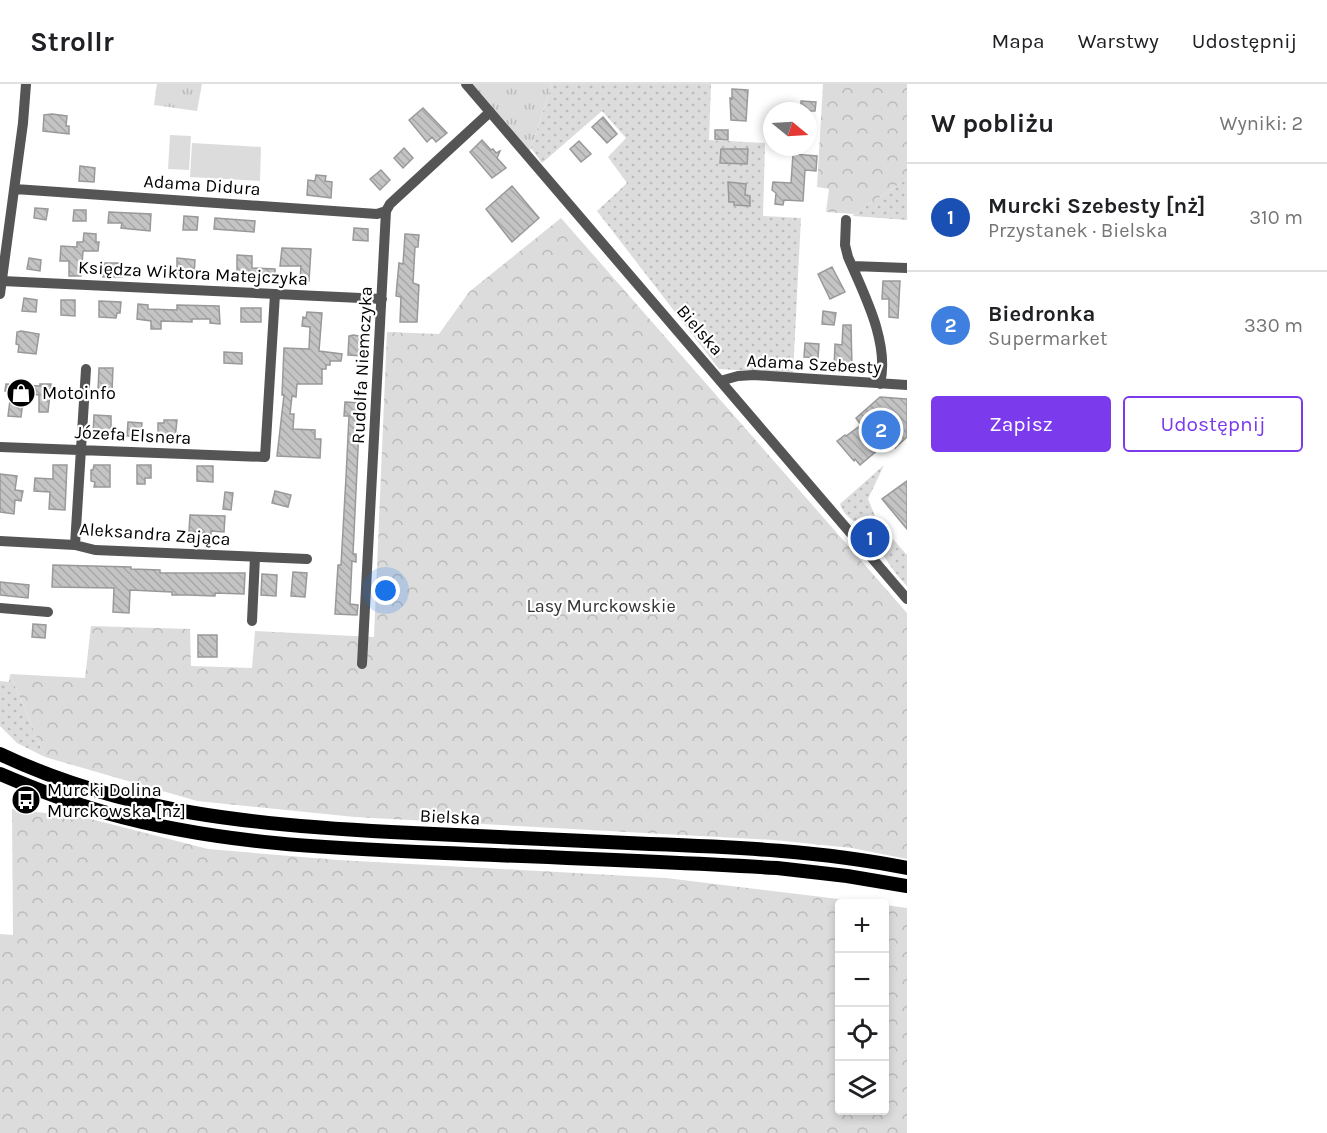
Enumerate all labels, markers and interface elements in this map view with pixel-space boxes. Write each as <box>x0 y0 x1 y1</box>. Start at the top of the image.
text: Strollr <box>30 25 114 58</box>
text: Mapa <box>991 29 1045 53</box>
text: Warstwy <box>1078 29 1159 53</box>
text: Udostępnij <box>1192 29 1297 53</box>
north arrow <box>763 102 817 156</box>
text: W pobliżu <box>931 108 1054 139</box>
text: Wyniki: 2 <box>1220 112 1303 135</box>
street label: Adama Didura <box>143 170 261 200</box>
text: Murcki Szebesty [nż] <box>988 193 1206 219</box>
text: 1 <box>947 206 954 229</box>
text: 310 m <box>1249 206 1303 229</box>
text: Przystanek · Bielska <box>988 219 1168 242</box>
street label: Księdza Wiktora Matejczyka <box>77 256 309 290</box>
street label: Rudolfa Niemczyka <box>347 286 377 444</box>
street label: Bielska <box>672 300 728 360</box>
text: Biedronka <box>988 301 1095 327</box>
text: 2 <box>944 314 957 337</box>
text: 330 m <box>1244 314 1303 337</box>
text: Supermarket <box>988 327 1107 350</box>
street label: Adama Szebesty <box>746 349 883 379</box>
shop icon: Motoinfo <box>5 377 37 409</box>
place label: Motoinfo <box>42 382 116 404</box>
button: Zapisz <box>931 396 1111 452</box>
button: Udostępnij <box>1123 396 1303 452</box>
pin: 2 <box>862 408 900 452</box>
street label: Józefa Elsnera <box>74 421 192 449</box>
pin: 1 <box>850 516 890 560</box>
street label: Aleksandra Zająca <box>79 518 231 550</box>
your location <box>371 576 400 605</box>
park label: Lasy Murckowskie <box>526 595 676 617</box>
place label: Murcki Dolina Murckowska [nż] <box>47 779 186 822</box>
bus stop icon: Murcki Dolina Murckowska [nż] <box>10 784 42 816</box>
street label: Bielska <box>419 804 481 830</box>
map controls <box>835 899 889 1115</box>
button: + <box>835 899 889 953</box>
button: − <box>835 953 889 1007</box>
button: locate <box>835 1007 889 1061</box>
button: layers <box>835 1061 889 1115</box>

